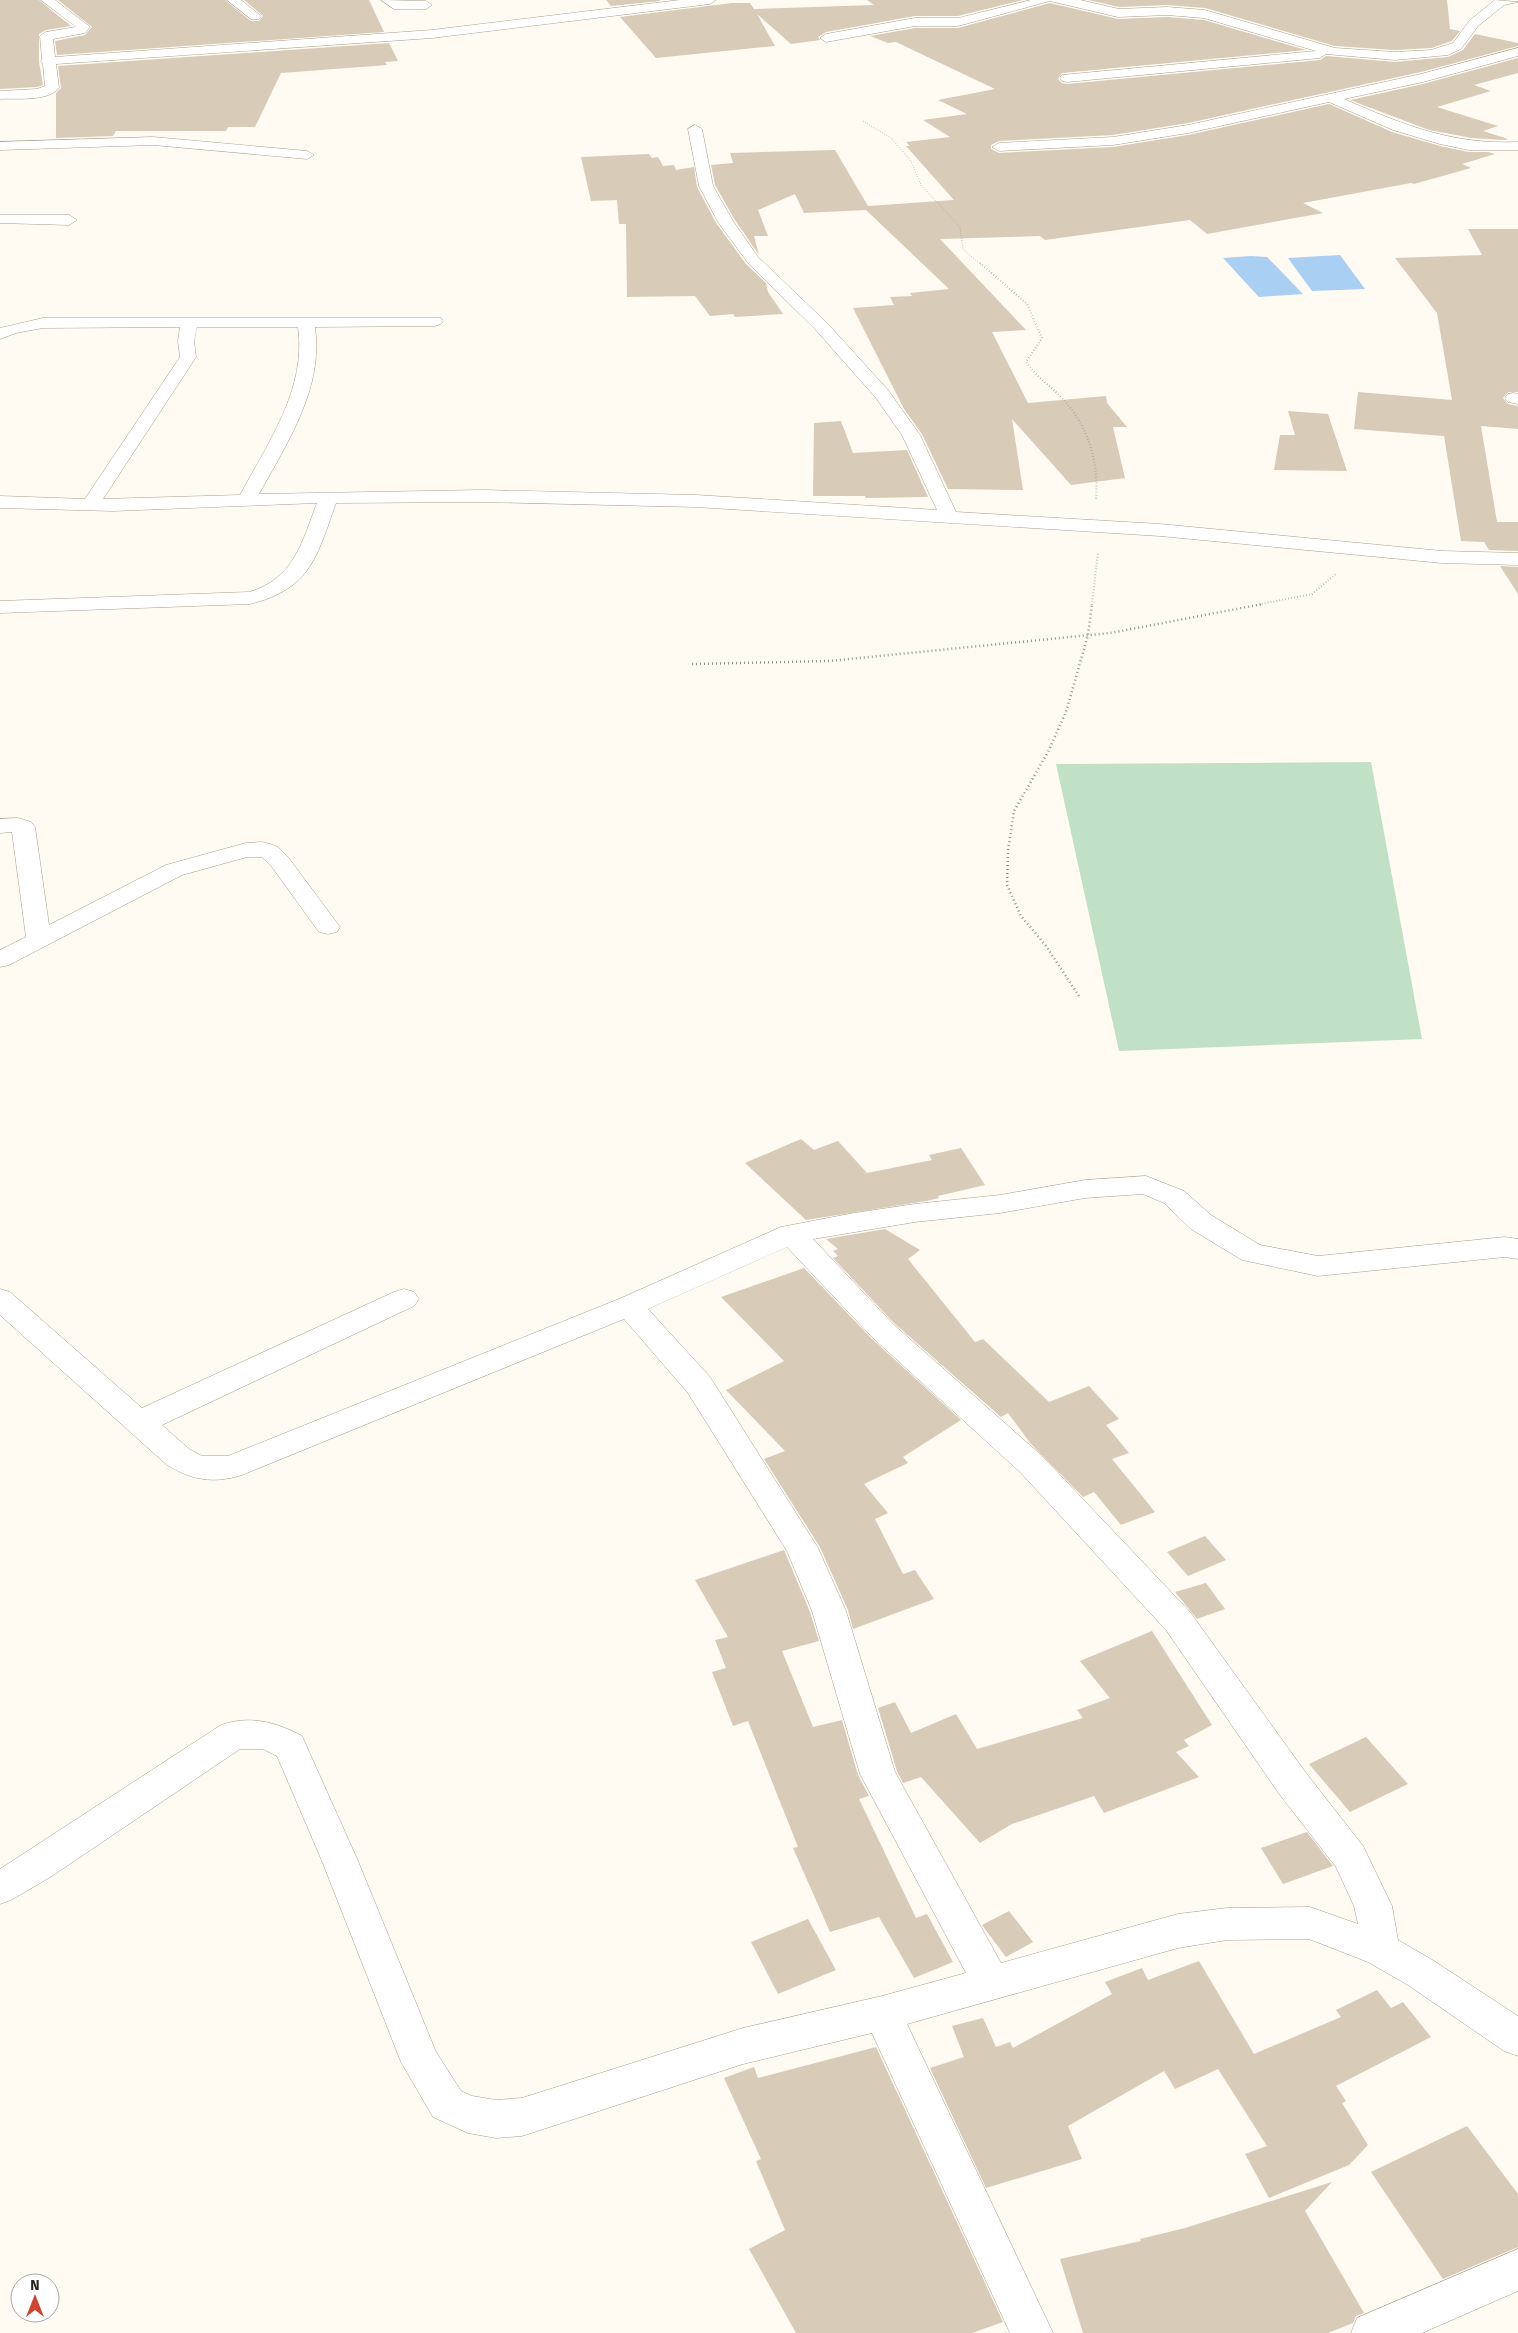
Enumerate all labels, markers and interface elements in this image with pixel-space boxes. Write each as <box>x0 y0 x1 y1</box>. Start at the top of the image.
north arrow <box>10 2273 60 2323</box>
text: N <box>30 2277 40 2294</box>

